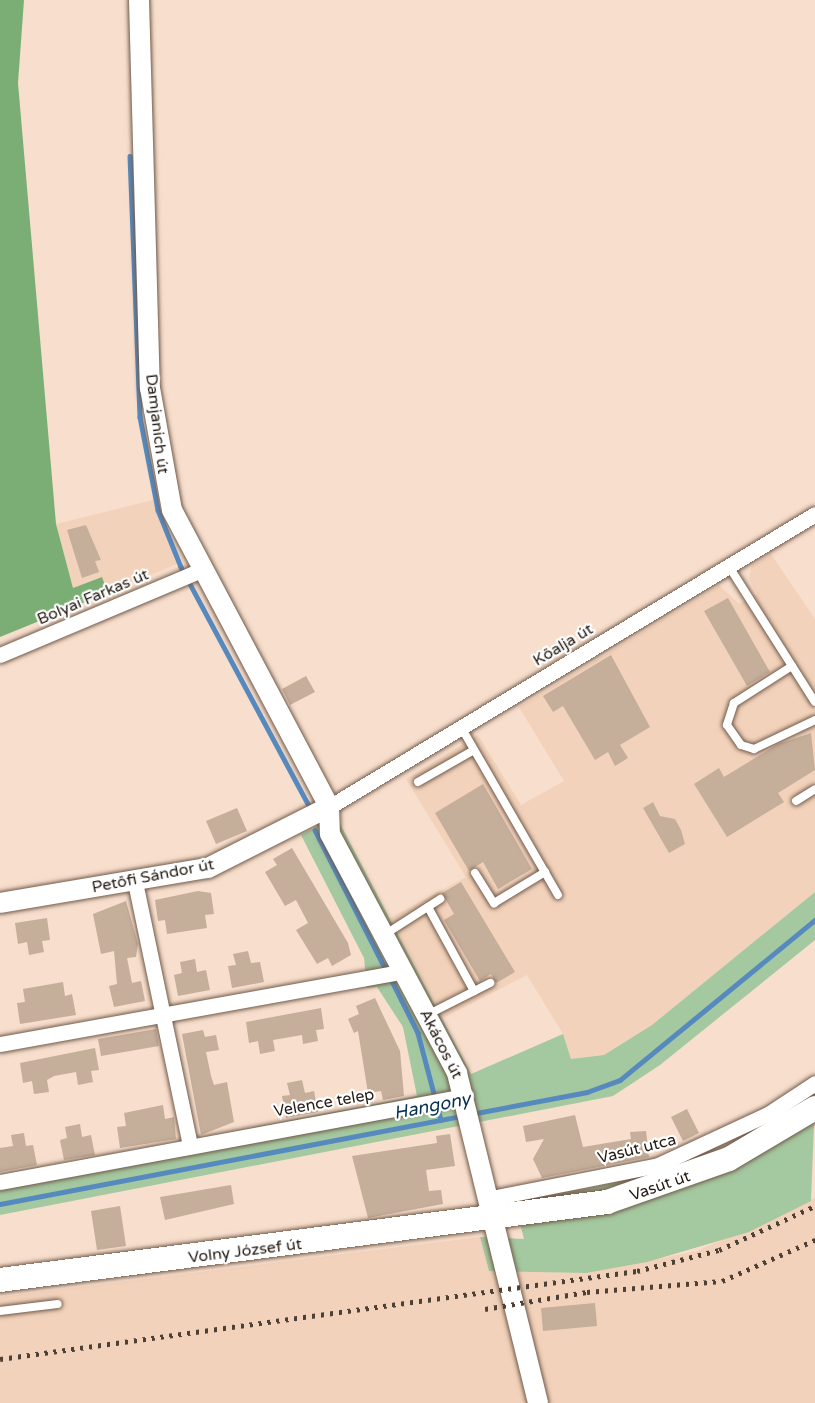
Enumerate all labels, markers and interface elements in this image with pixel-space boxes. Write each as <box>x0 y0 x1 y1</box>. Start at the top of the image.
street label: Damjanich út <box>141 373 173 475</box>
street label: Bolyai Farkas út <box>34 565 152 629</box>
street label: Kőalja út <box>530 620 596 670</box>
street label: Petőfi Sándor út <box>90 855 216 897</box>
street label: Akácos út <box>415 1006 467 1082</box>
street label: Velence telep <box>272 1085 376 1121</box>
water label: Hangony <box>392 1088 472 1124</box>
street label: Vasút utca <box>596 1130 678 1168</box>
street label: Vasút út <box>627 1167 693 1205</box>
street label: Volny József út <box>187 1235 303 1267</box>

